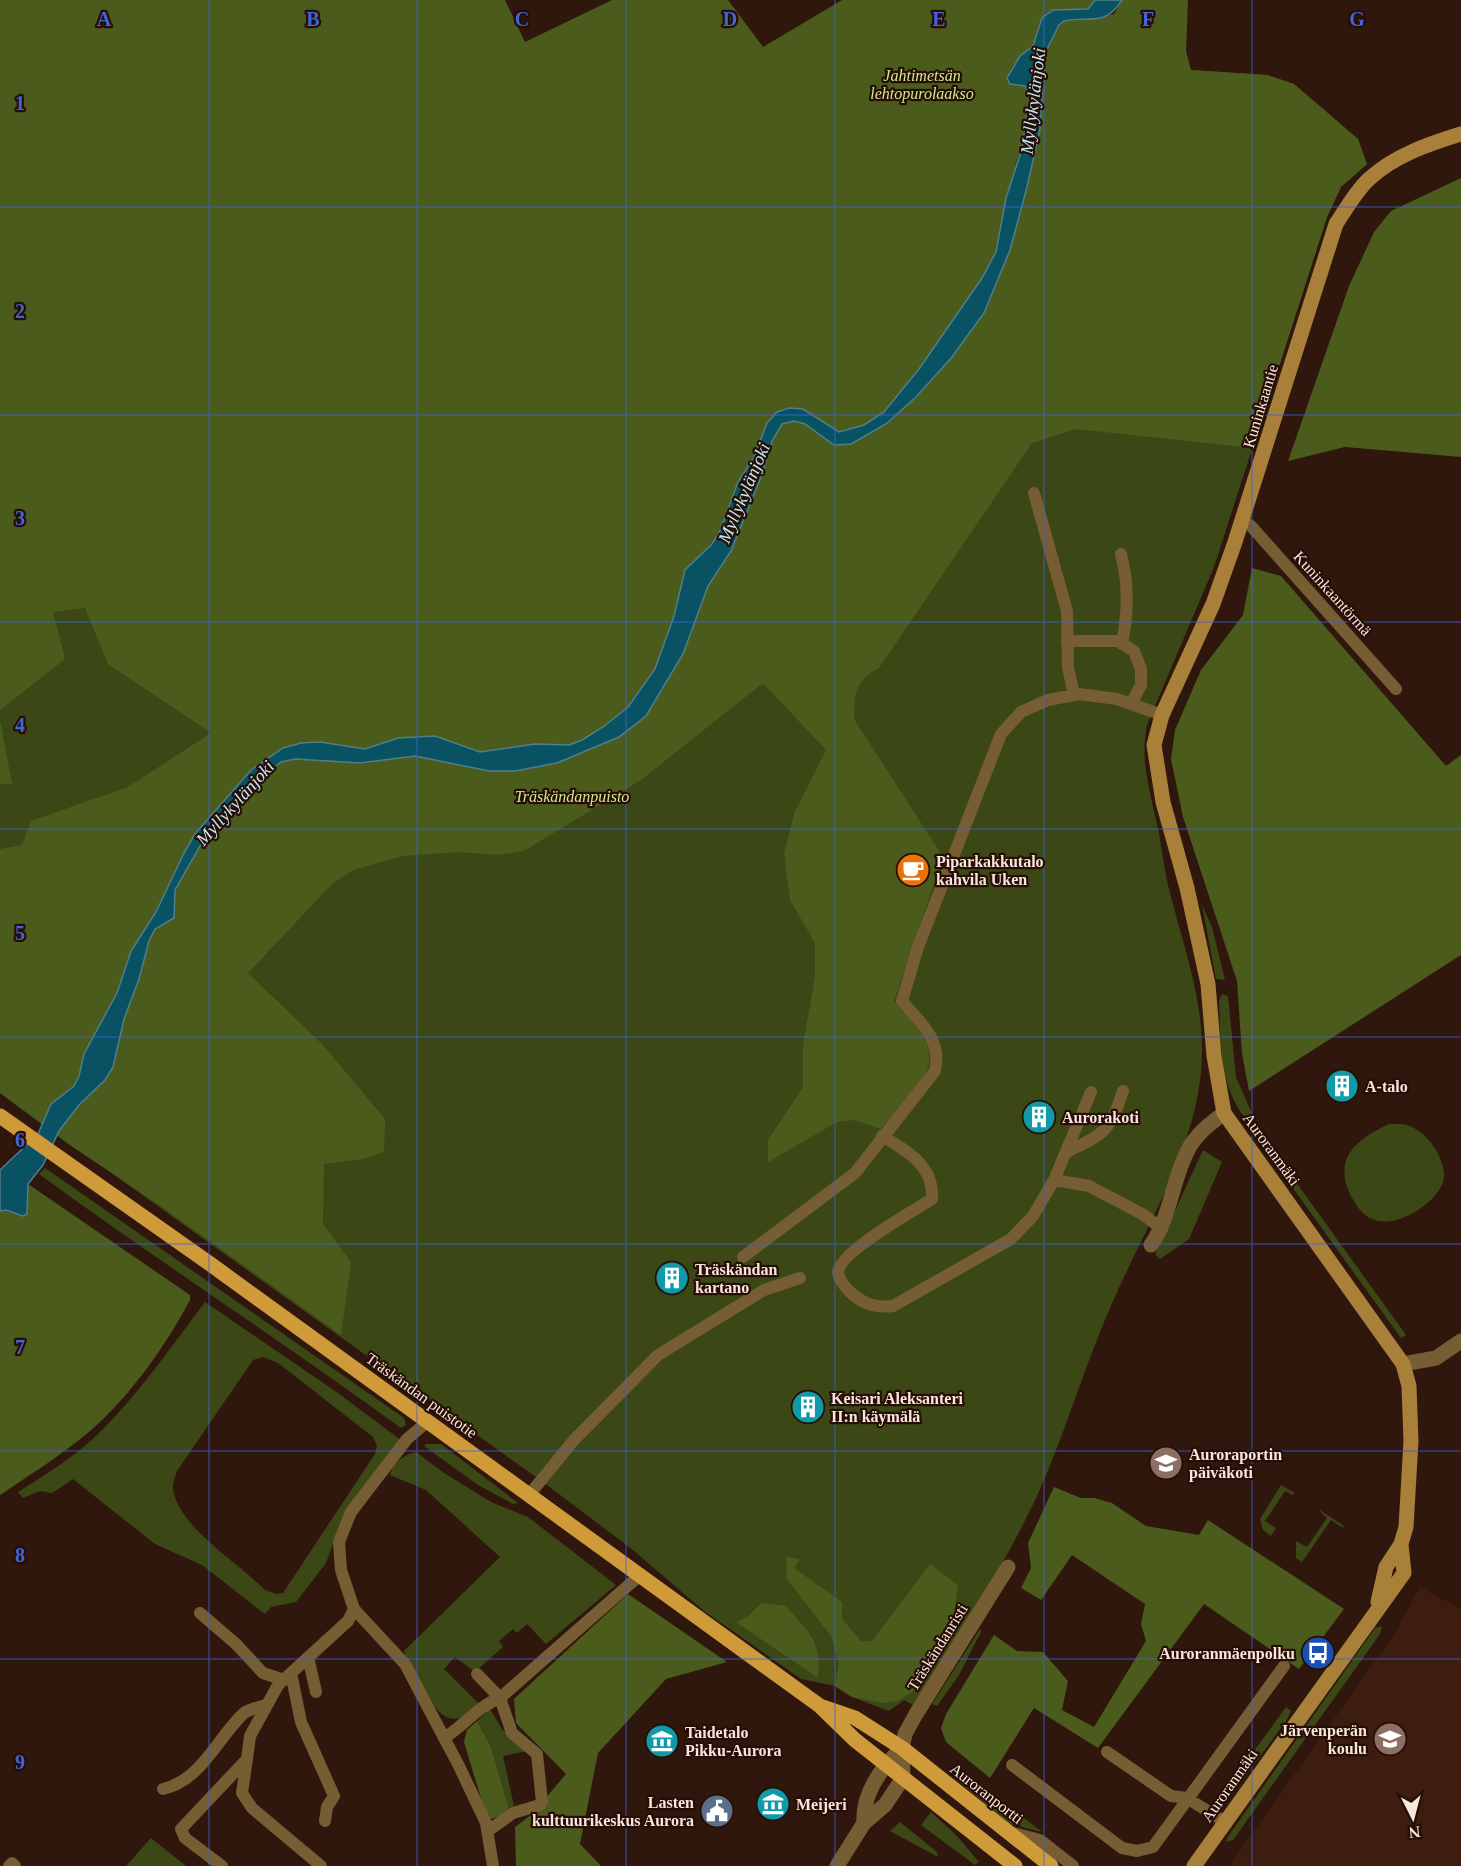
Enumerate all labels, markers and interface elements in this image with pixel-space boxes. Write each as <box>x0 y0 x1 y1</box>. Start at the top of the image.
text: A <box>97 8 112 30</box>
text: B <box>306 8 320 30</box>
text: C <box>515 8 529 30</box>
text: D <box>723 8 737 30</box>
text: E <box>932 8 946 30</box>
text: F <box>1142 8 1154 30</box>
text: G <box>1349 8 1365 30</box>
water label: Myllykylänjoki <box>1016 47 1049 156</box>
park label: Jahtimetsän lehtopurolaakso <box>870 67 974 103</box>
text: 1 <box>15 92 25 114</box>
text: 2 <box>15 300 25 322</box>
street label: Kuninkaantie <box>1240 362 1281 450</box>
water label: Myllykylänjoki <box>714 440 774 547</box>
text: 3 <box>15 507 25 529</box>
street label: Kuninkaantörmä <box>1290 548 1375 639</box>
text: 4 <box>15 714 25 736</box>
water label: Myllykylänjoki <box>191 757 278 850</box>
park label: Träskändanpuisto <box>515 788 629 806</box>
cafe icon: Piparkakkutalo kahvila Uken <box>895 852 931 888</box>
place label: Piparkakkutalo kahvila Uken <box>936 853 1044 888</box>
text: 5 <box>15 922 25 944</box>
building icon: A-talo <box>1324 1068 1360 1104</box>
place label: A-talo <box>1365 1078 1408 1095</box>
building icon: Aurorakoti <box>1021 1099 1057 1135</box>
place label: Aurorakoti <box>1062 1109 1140 1126</box>
street label: Auroranmäki <box>1240 1110 1304 1189</box>
text: 6 <box>15 1129 25 1151</box>
building icon: Träskändan kartano <box>654 1260 690 1296</box>
place label: Träskändan kartano <box>695 1261 778 1296</box>
text: 7 <box>15 1336 25 1358</box>
street label: Träskändan puistotie <box>362 1349 481 1442</box>
building icon: Keisari Aleksanteri II:n käymälä <box>790 1389 826 1425</box>
place label: Keisari Aleksanteri II:n käymälä <box>831 1390 964 1426</box>
school or university icon: Auroraportin päiväkoti <box>1148 1445 1184 1481</box>
place label: Auroraportin päiväkoti <box>1189 1446 1282 1482</box>
text: 8 <box>15 1544 25 1566</box>
street label: Träskändanristi <box>904 1600 971 1694</box>
bus stop icon: Auroranmäenpolku <box>1300 1635 1336 1671</box>
place label: Auroranmäenpolku <box>1159 1645 1295 1663</box>
school or university icon: Järvenperän koulu <box>1372 1721 1408 1757</box>
place label: Järvenperän koulu <box>1280 1722 1367 1757</box>
museum icon: Taidetalo Pikku-Aurora <box>644 1723 680 1759</box>
place label: Taidetalo Pikku-Aurora <box>685 1724 782 1759</box>
street label: Auroranmäki <box>1198 1745 1261 1825</box>
text: 9 <box>15 1751 25 1773</box>
street label: Auroranportti <box>946 1760 1027 1828</box>
museum icon: Meijeri <box>755 1786 791 1822</box>
north arrow <box>1383 1788 1443 1848</box>
public building icon: Lasten kulttuurikeskus Aurora <box>699 1793 735 1829</box>
place label: Lasten kulttuurikeskus Aurora <box>532 1794 694 1829</box>
place label: Meijeri <box>796 1796 847 1814</box>
text: N <box>1407 1823 1421 1842</box>

